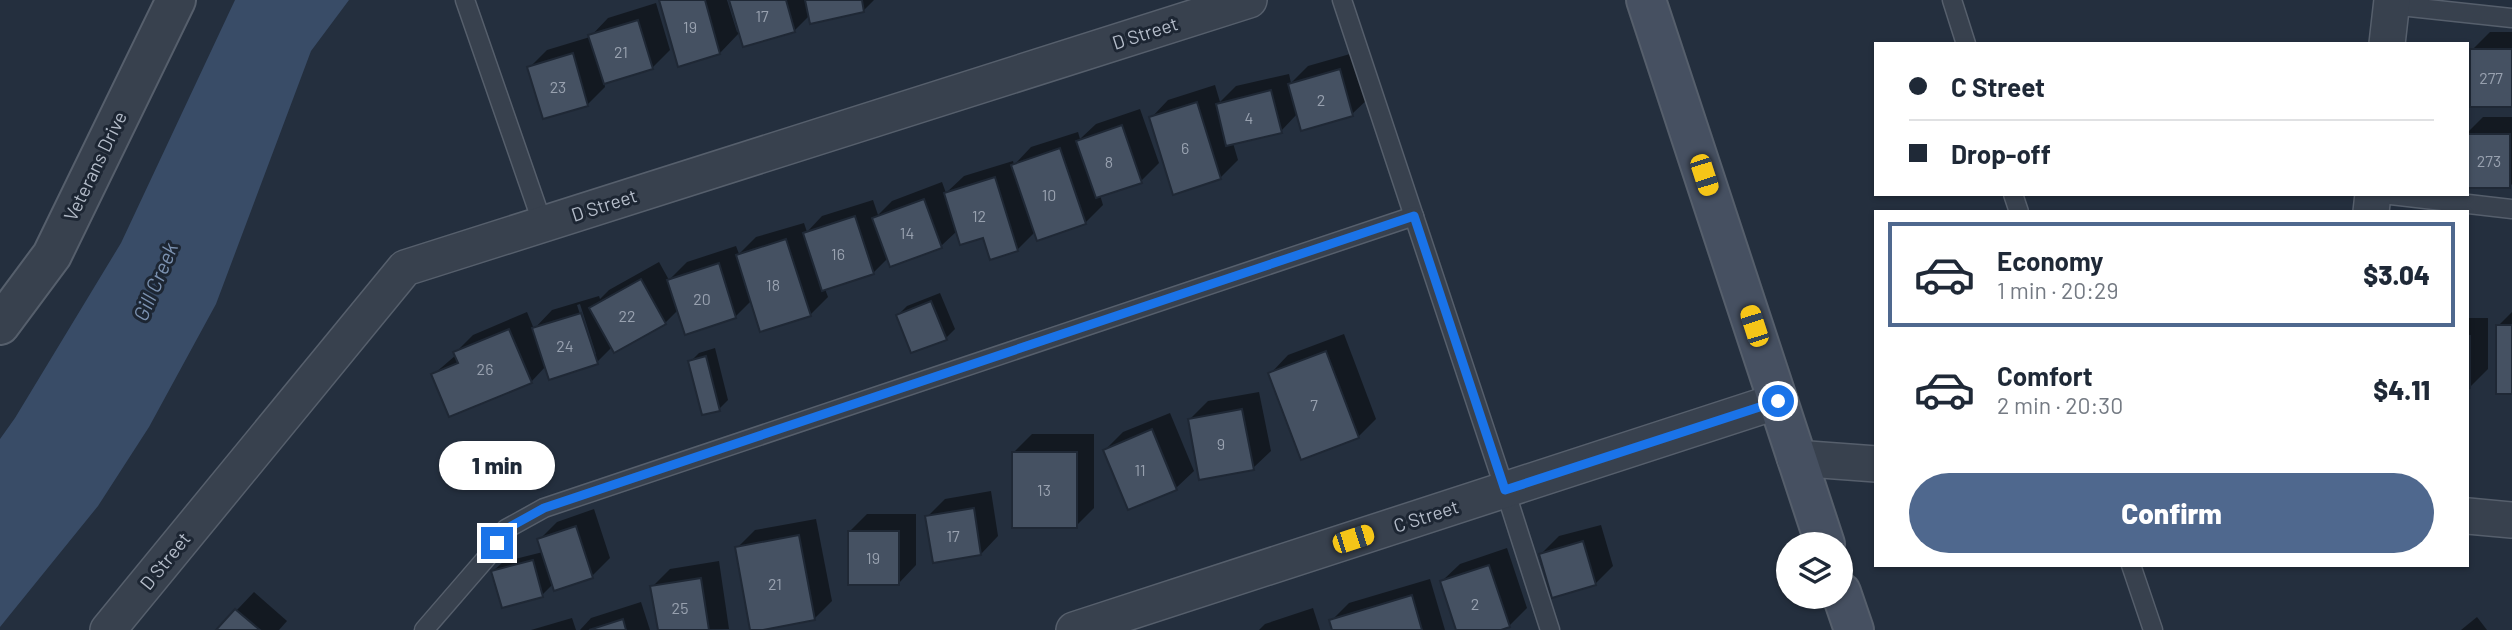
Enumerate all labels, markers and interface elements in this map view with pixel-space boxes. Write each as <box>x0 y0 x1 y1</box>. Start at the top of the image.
house number: 17 <box>755 6 769 25</box>
street label: D Street <box>1109 11 1180 54</box>
house number: 19 <box>683 17 697 36</box>
house number: 21 <box>614 42 628 61</box>
house number: 277 <box>2479 68 2503 87</box>
text: C Street <box>1951 71 2045 102</box>
house number: 23 <box>550 77 566 96</box>
house number: 2 <box>1317 90 1325 109</box>
street label: Veterans Drive <box>58 107 131 224</box>
house number: 4 <box>1245 108 1253 127</box>
house number: 6 <box>1181 138 1189 157</box>
text: Drop-off <box>1951 138 2051 169</box>
house number: 273 <box>2477 151 2501 170</box>
house number: 8 <box>1105 152 1113 171</box>
car <box>1688 152 1721 198</box>
street label: D Street <box>568 183 639 226</box>
house number: 10 <box>1042 185 1056 204</box>
house number: 12 <box>972 206 986 225</box>
house number: 14 <box>900 223 914 242</box>
water label: Gill Creek <box>127 238 183 324</box>
icon: car <box>1913 243 1976 306</box>
house number: 16 <box>831 244 845 263</box>
text: Economy <box>1997 245 2103 276</box>
text: $3.04 <box>2363 259 2430 290</box>
house number: 18 <box>766 275 780 294</box>
text: 1 min · 20:29 <box>1997 276 2118 304</box>
house number: 20 <box>693 289 711 308</box>
car <box>1738 303 1771 349</box>
house number: 22 <box>618 306 636 325</box>
house number: 24 <box>556 336 574 355</box>
icon: car <box>1913 358 1976 421</box>
house number: 26 <box>477 359 493 378</box>
text: Comfort <box>1997 360 2093 391</box>
text: $4.11 <box>2373 374 2430 405</box>
route start <box>1762 385 1794 417</box>
text: 2 min · 20:30 <box>1997 391 2123 419</box>
house number: 7 <box>1310 395 1318 414</box>
house number: 9 <box>1217 434 1225 453</box>
callout: 1 min <box>439 442 555 490</box>
text: 1 min <box>472 451 522 479</box>
house number: 11 <box>1134 460 1146 479</box>
button: Confirm <box>1909 473 2434 553</box>
house number: 13 <box>1037 480 1051 499</box>
street label: C Street <box>1390 494 1461 537</box>
car <box>1330 523 1377 555</box>
house number: 17 <box>946 526 960 545</box>
street label: D Street <box>134 527 195 594</box>
route end <box>481 527 513 559</box>
map controls <box>1776 532 1853 609</box>
button: layers <box>1776 532 1853 609</box>
house number: 19 <box>866 548 880 567</box>
house number: 21 <box>768 574 782 593</box>
house number: 2 <box>1471 594 1479 613</box>
house number: 25 <box>672 598 688 617</box>

